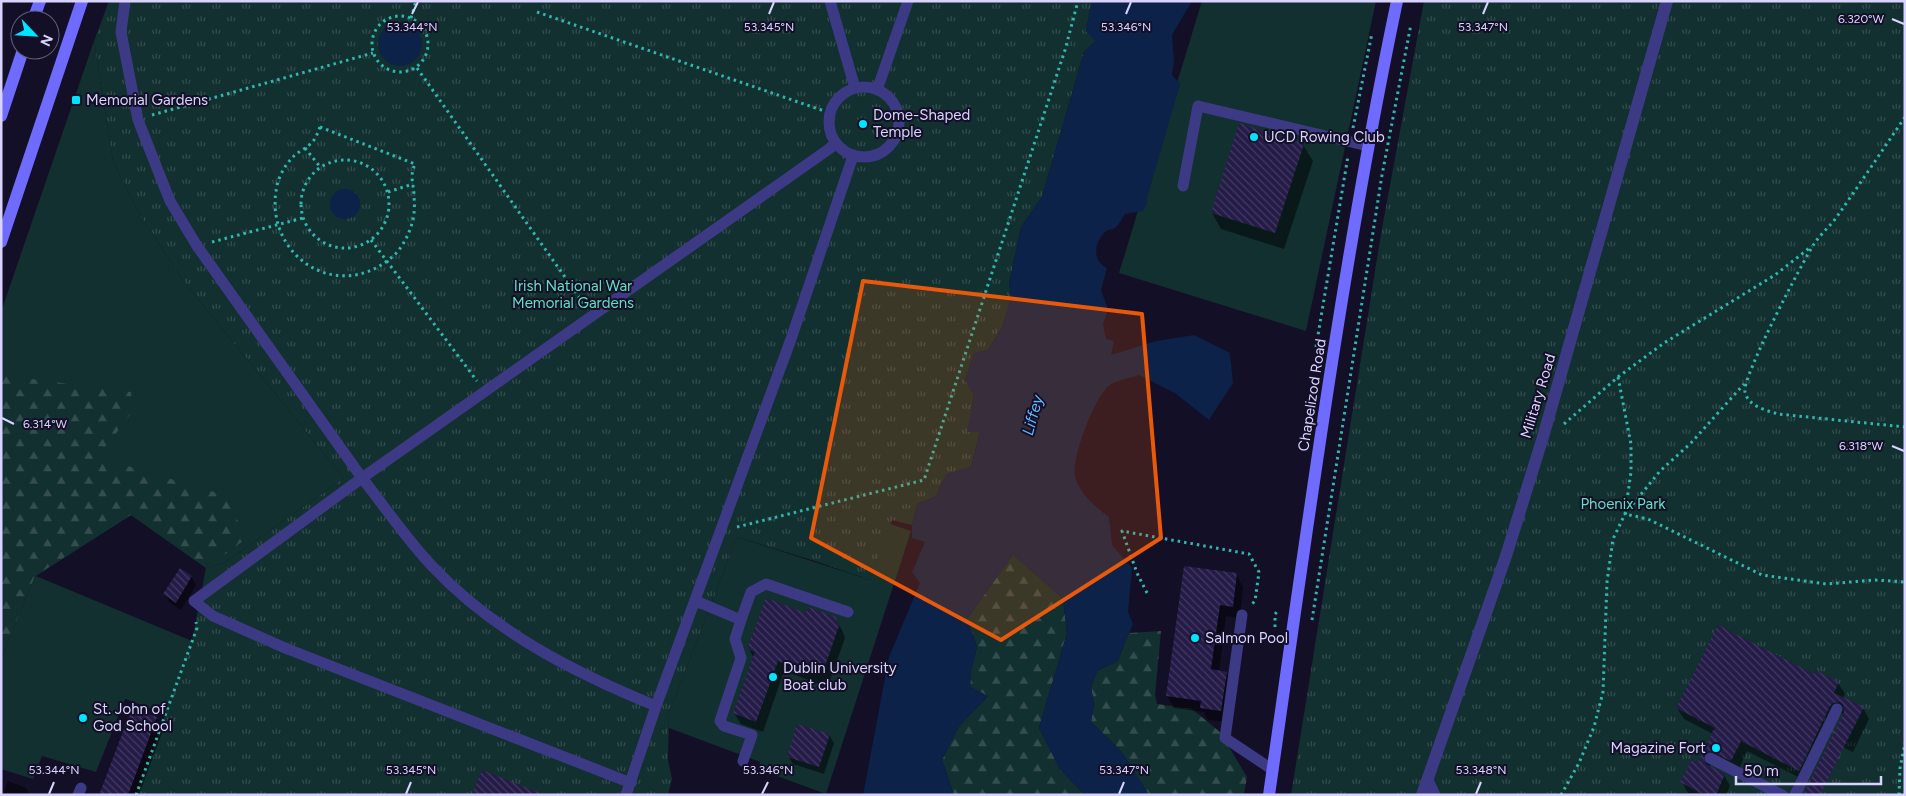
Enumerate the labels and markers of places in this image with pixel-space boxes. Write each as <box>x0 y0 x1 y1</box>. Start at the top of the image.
place label: Memorial Gardens <box>86 91 208 109</box>
marker: Memorial Gardens <box>70 94 82 106</box>
place label: Dome-Shaped Temple <box>873 106 970 141</box>
marker: Dome-Shaped Temple <box>857 118 869 130</box>
place label: UCD Rowing Club <box>1264 128 1385 146</box>
marker: UCD Rowing Club <box>1248 131 1260 143</box>
place label: Salmon Pool <box>1205 629 1288 647</box>
marker: Salmon Pool <box>1189 632 1201 644</box>
place label: Dublin University Boat club <box>783 659 897 694</box>
marker: Dublin University Boat club <box>767 671 779 683</box>
place label: St. John of God School <box>93 700 172 735</box>
marker: St. John of God School <box>77 712 89 724</box>
place label: Magazine Fort <box>1611 739 1706 757</box>
marker: Magazine Fort <box>1710 742 1722 754</box>

